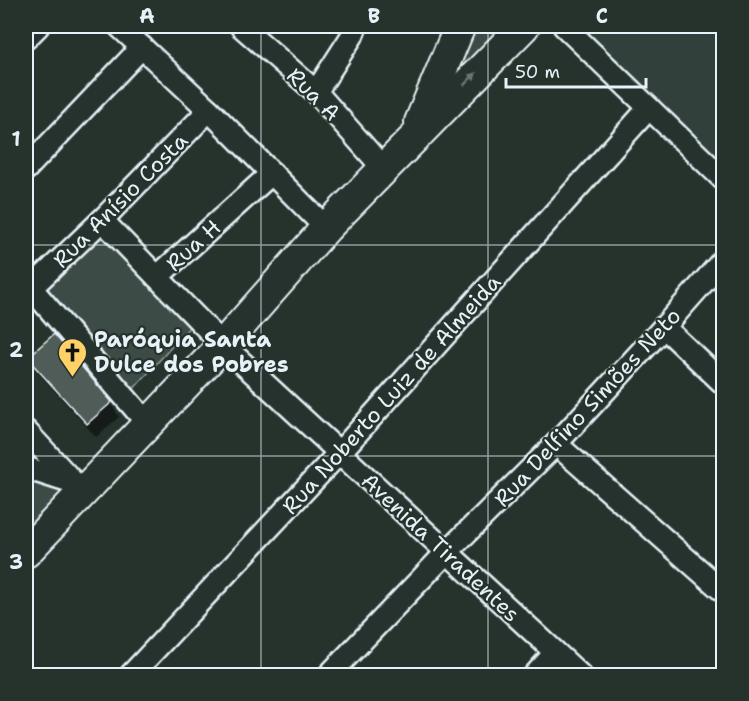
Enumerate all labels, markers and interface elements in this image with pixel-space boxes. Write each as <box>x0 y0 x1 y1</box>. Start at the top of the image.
text: A <box>139 3 155 29</box>
text: B <box>368 3 380 29</box>
text: C <box>596 3 608 29</box>
scale bar <box>506 51 646 89</box>
text: 50 m <box>515 60 560 84</box>
street label: Rua A <box>281 61 347 127</box>
one-way arrow <box>463 73 477 87</box>
text: 1 <box>11 126 21 152</box>
street label: Rua Anísio Costa <box>47 126 194 274</box>
street label: Rua H <box>160 213 227 278</box>
street label: Rua Noberto Luiz de Almeida <box>276 268 507 520</box>
street label: Rua Delfino Simões Neto <box>488 302 687 513</box>
place label: Paróquia Santa Dulce dos Pobres <box>94 325 289 379</box>
church icon: Paróquia Santa Dulce dos Pobres <box>57 336 89 378</box>
text: 2 <box>9 337 23 363</box>
street label: Avenida Tiradentes <box>355 466 526 628</box>
text: 3 <box>9 549 23 575</box>

